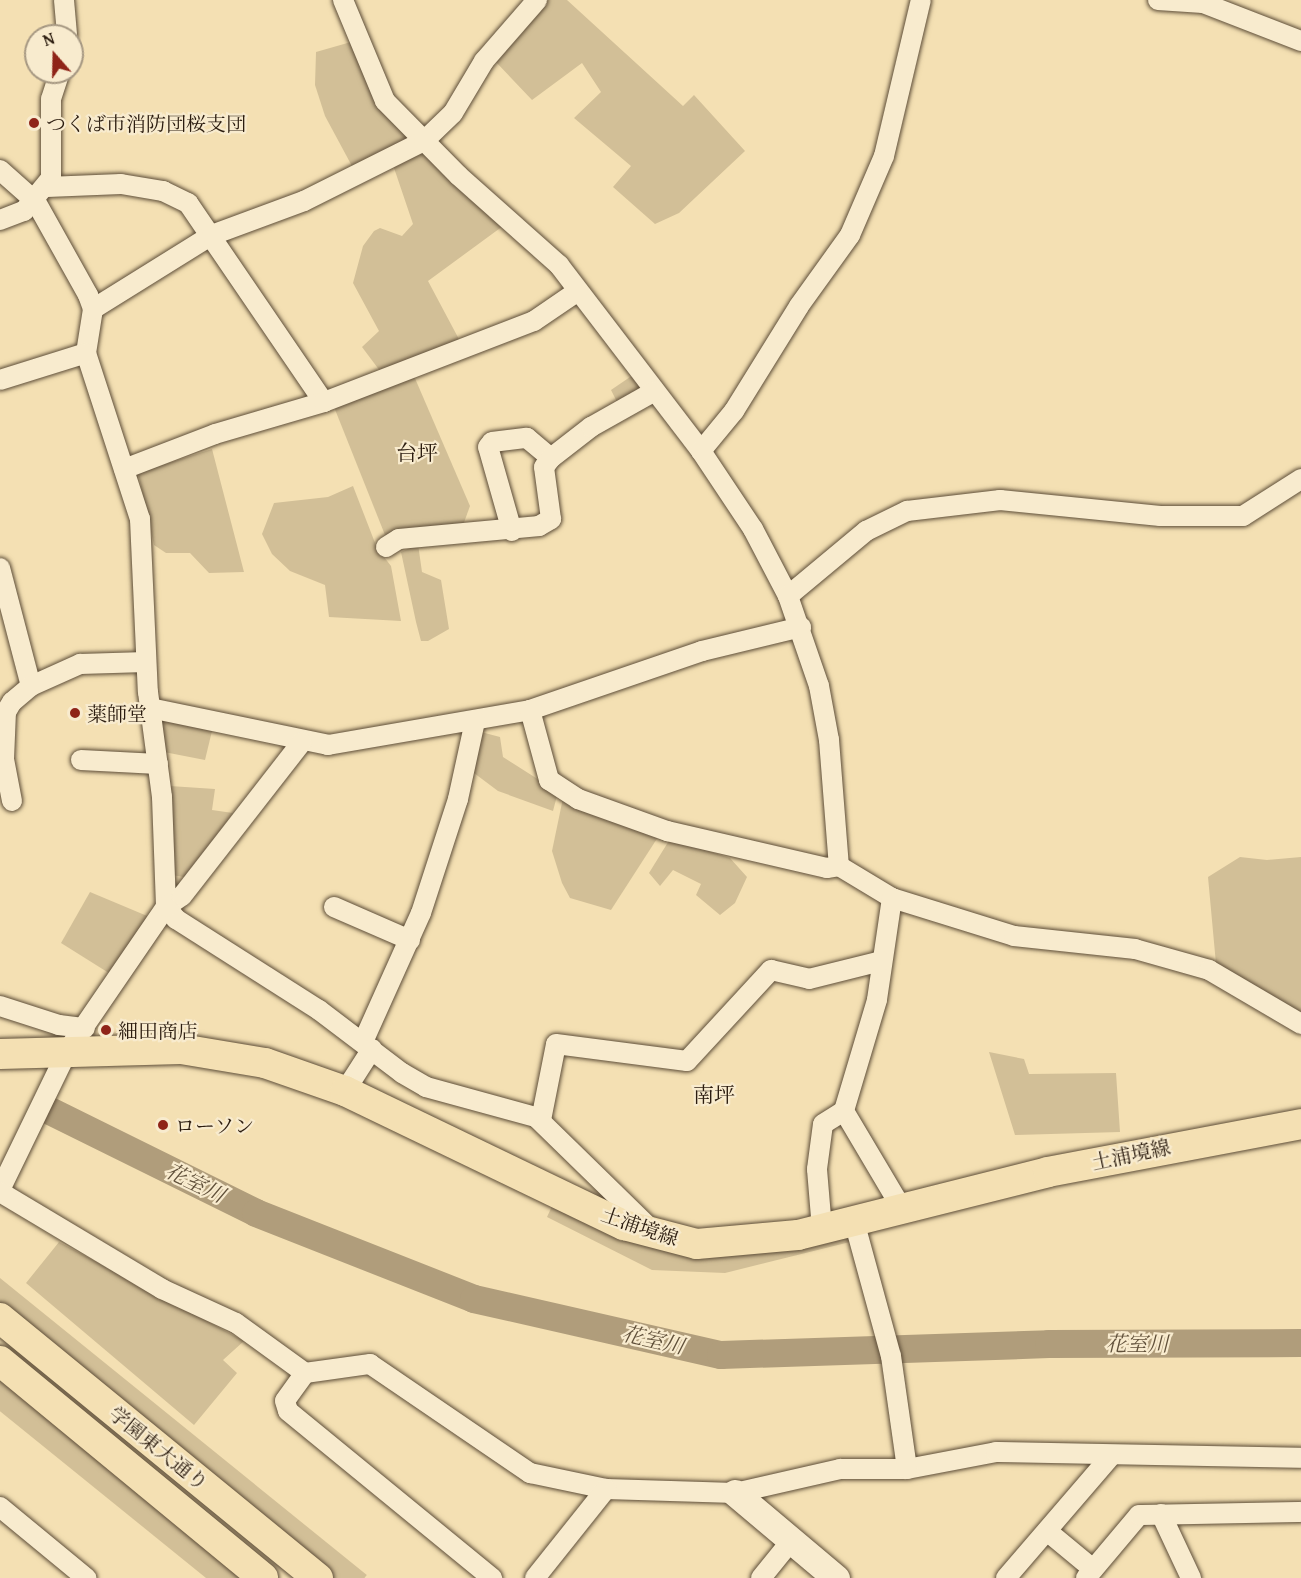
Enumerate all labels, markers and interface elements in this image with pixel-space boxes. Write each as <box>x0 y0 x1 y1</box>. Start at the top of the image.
north arrow <box>24 24 84 84</box>
text: N <box>39 26 58 52</box>
place label: つくば市消防団桜支団 <box>46 111 246 135</box>
marker: つくば市消防団桜支団 <box>27 116 41 130</box>
district label: 台坪 <box>396 440 438 466</box>
place label: 薬師堂 <box>87 701 147 725</box>
marker: 薬師堂 <box>68 706 82 720</box>
place label: 細田商店 <box>118 1018 198 1042</box>
marker: 細田商店 <box>99 1023 113 1037</box>
district label: 南坪 <box>693 1082 735 1108</box>
place label: ローソン <box>175 1113 255 1137</box>
marker: ローソン <box>156 1118 170 1132</box>
street label: 土浦境線 <box>1089 1134 1173 1174</box>
water label: 花室川 <box>161 1158 229 1208</box>
street label: 土浦境線 <box>598 1202 682 1250</box>
water label: 花室川 <box>619 1321 687 1359</box>
water label: 花室川 <box>1106 1331 1168 1357</box>
street label: 学園東大通り <box>105 1401 213 1495</box>

